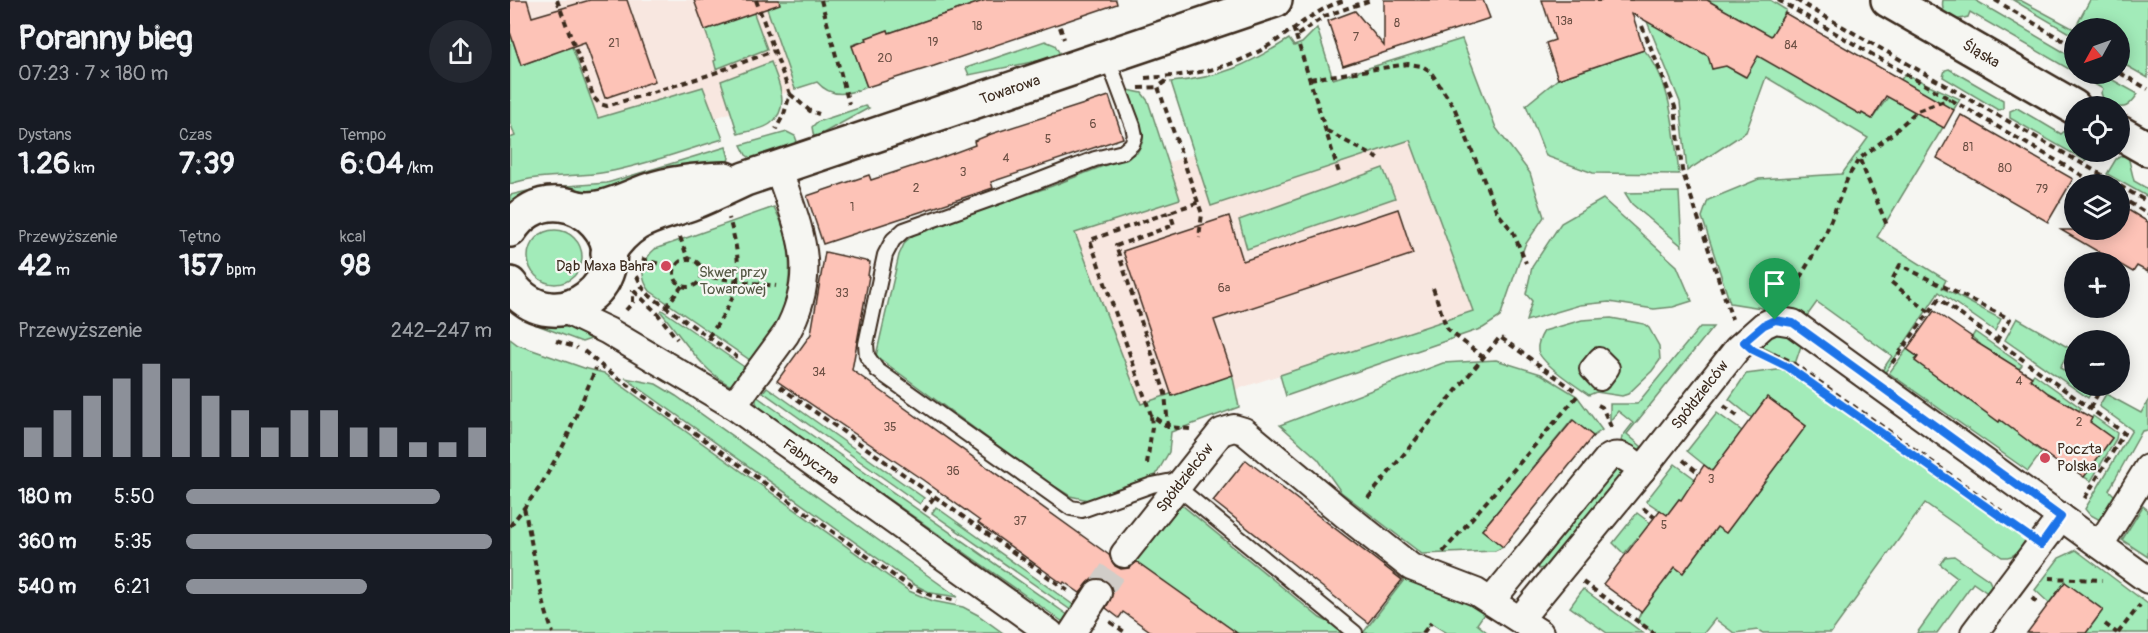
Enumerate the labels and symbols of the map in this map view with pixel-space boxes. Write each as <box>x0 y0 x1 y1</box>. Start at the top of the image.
house number: 13a <box>1556 14 1573 29</box>
house number: 8 <box>1394 16 1400 31</box>
north arrow <box>2064 18 2130 84</box>
house number: 18 <box>972 19 982 34</box>
house number: 7 <box>1353 30 1360 45</box>
house number: 19 <box>928 35 938 50</box>
house number: 21 <box>608 36 620 51</box>
street label: Śląska <box>1959 36 2003 72</box>
house number: 84 <box>1784 38 1798 53</box>
house number: 20 <box>878 51 892 66</box>
street label: Towarowa <box>977 71 1043 109</box>
house number: 6 <box>1090 117 1097 132</box>
house number: 5 <box>1045 132 1051 147</box>
house number: 81 <box>1963 140 1973 155</box>
house number: 4 <box>1003 151 1010 166</box>
house number: 80 <box>1998 161 2012 176</box>
house number: 3 <box>960 165 967 180</box>
house number: 2 <box>913 181 920 196</box>
house number: 79 <box>2036 182 2048 197</box>
house number: 1 <box>850 200 854 215</box>
place label: Dąb Maxa Bahra <box>556 257 654 276</box>
pin <box>1749 258 1800 320</box>
marker: Dąb Maxa Bahra <box>659 259 673 273</box>
park label: Skwer przy Towarowej <box>699 263 767 299</box>
house number: 6a <box>1218 281 1231 296</box>
house number: 33 <box>835 286 849 301</box>
street label: Spółdzielców <box>1667 357 1733 433</box>
house number: 34 <box>812 365 826 380</box>
house number: 4 <box>2016 374 2023 389</box>
house number: 2 <box>2076 415 2083 430</box>
house number: 35 <box>883 420 897 435</box>
street label: Fabryczna <box>779 435 843 489</box>
street label: Spółdzielców <box>1152 440 1218 516</box>
place label: Poczta Polska <box>2057 440 2102 476</box>
marker: Poczta Polska <box>2038 451 2052 465</box>
house number: 36 <box>946 464 960 479</box>
house number: 3 <box>1708 472 1715 487</box>
house number: 37 <box>1013 514 1027 529</box>
house number: 5 <box>1661 518 1667 533</box>

